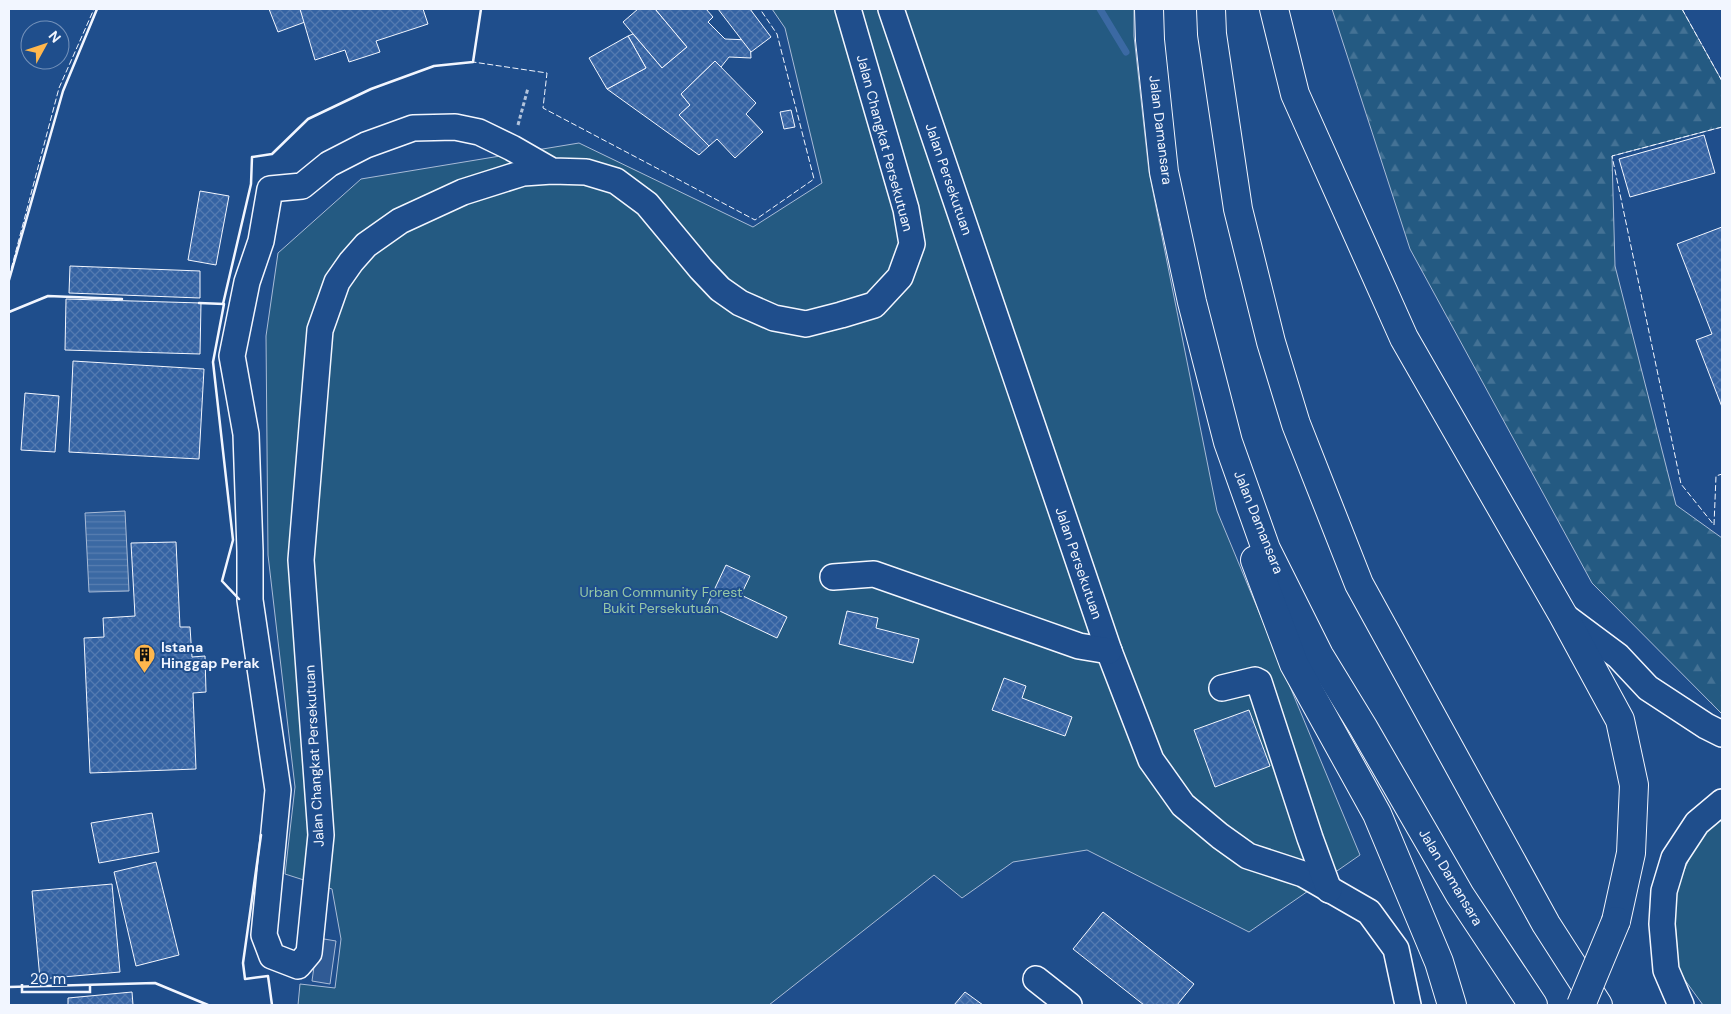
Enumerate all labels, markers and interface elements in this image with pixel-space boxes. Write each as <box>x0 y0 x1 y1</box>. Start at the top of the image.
north arrow <box>20 20 70 70</box>
text: N <box>45 27 65 46</box>
street label: Jalan Changkat Persekutuan <box>853 53 917 233</box>
street label: Jalan Damansara <box>1145 74 1177 186</box>
street label: Jalan Persekutuan <box>921 121 977 237</box>
street label: Jalan Damansara <box>1230 468 1288 576</box>
street label: Jalan Persekutuan <box>1051 505 1107 621</box>
park label: Urban Community Forest Bukit Persekutuan <box>580 583 742 617</box>
place label: Istana Hinggap Perak <box>161 638 260 672</box>
building icon: Istana Hinggap Perak <box>133 643 157 674</box>
street label: Jalan Changkat Persekutuan <box>300 664 328 848</box>
street label: Jalan Damansara <box>1415 825 1487 929</box>
scale bar <box>22 962 90 994</box>
text: 20 m <box>30 969 66 989</box>

